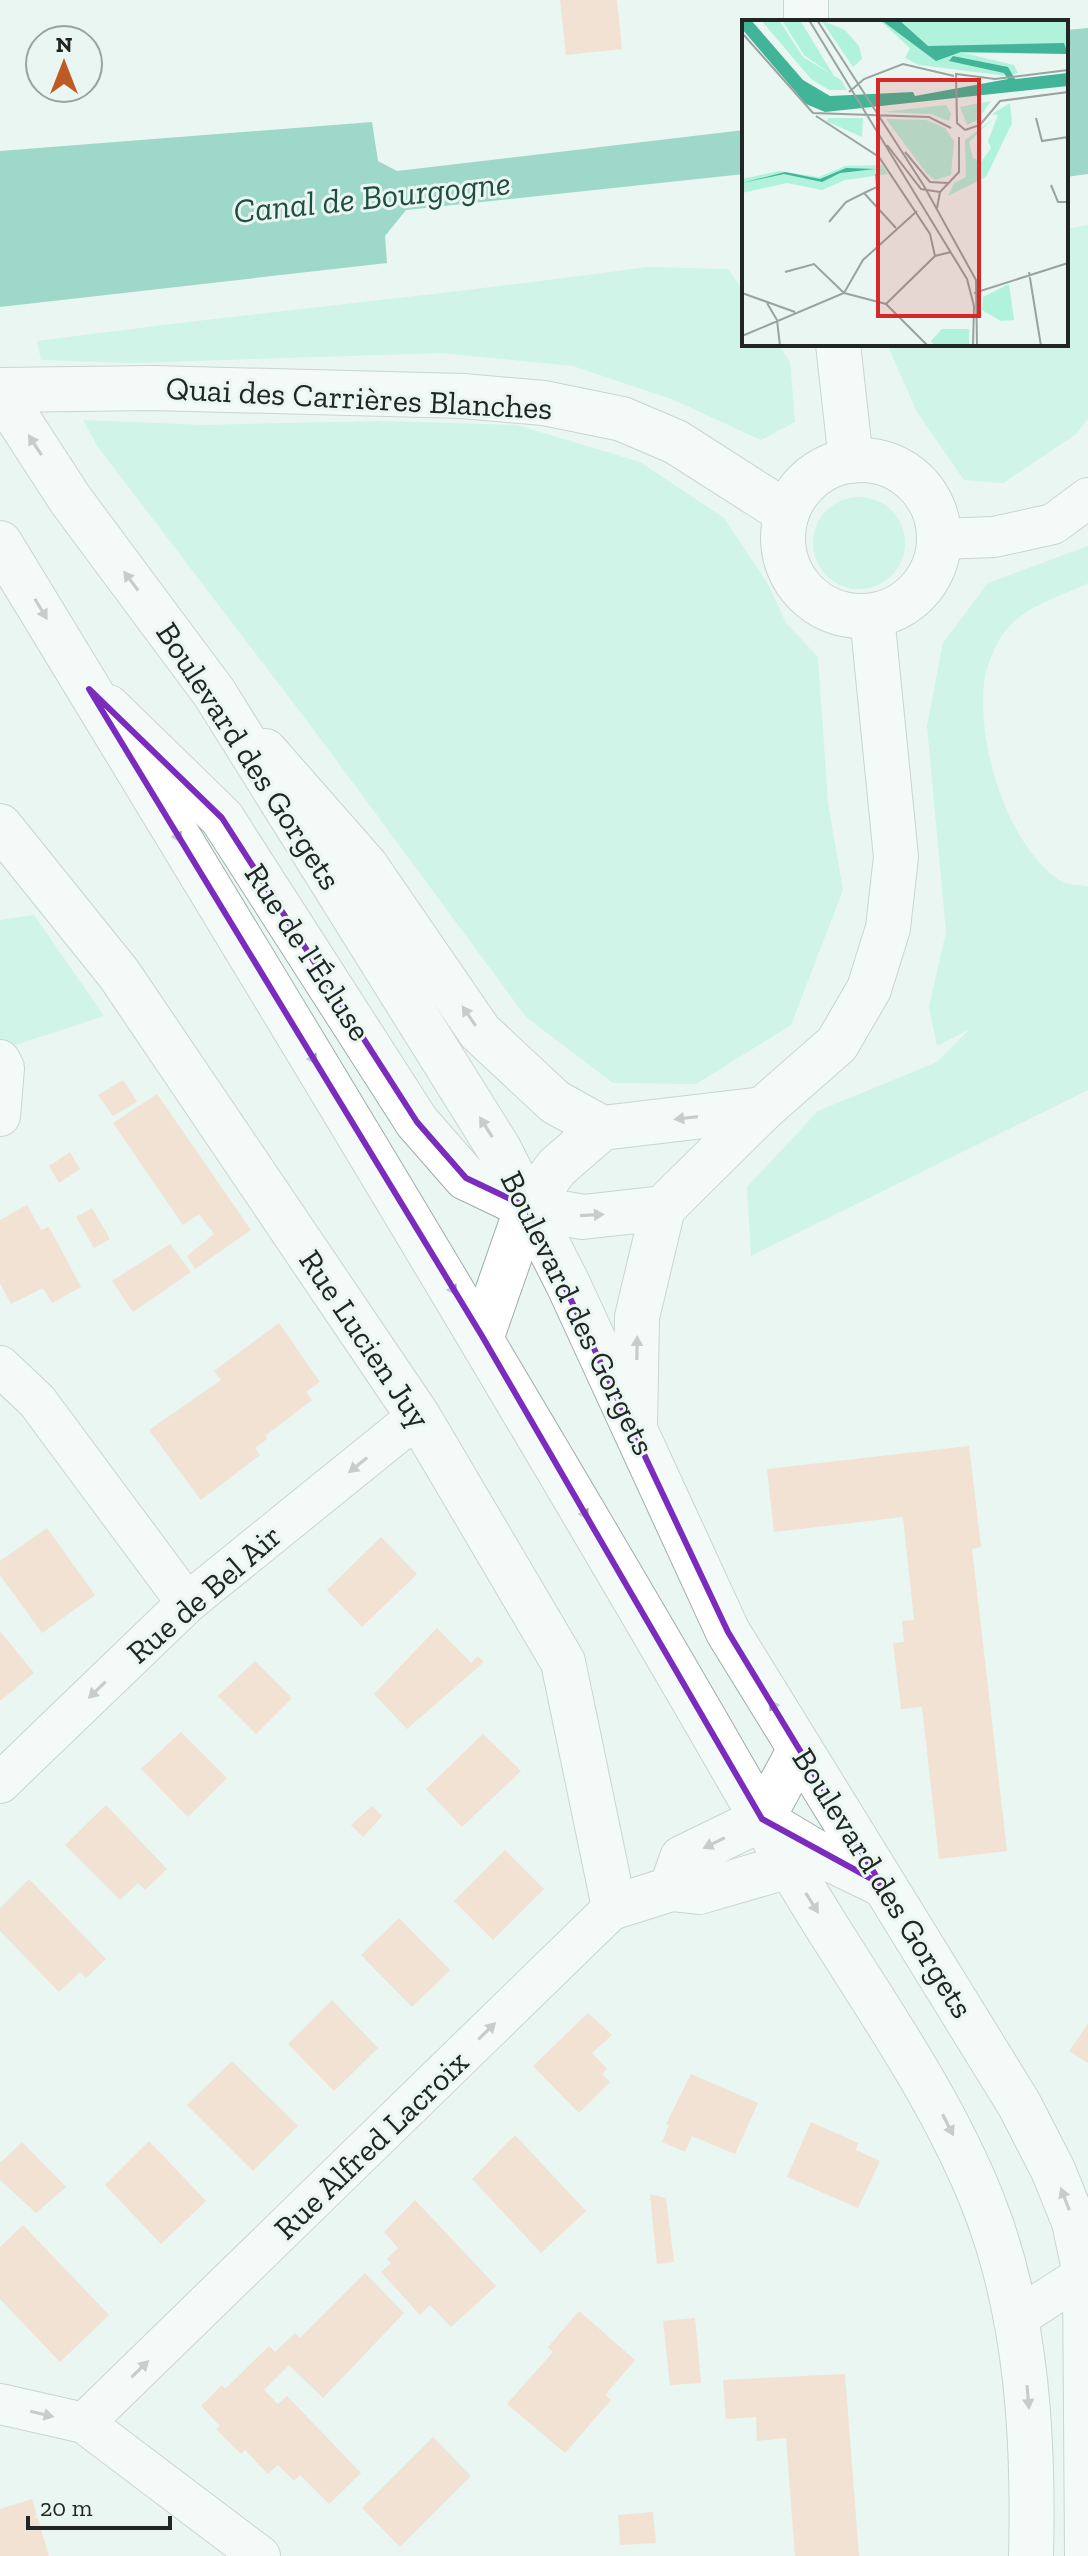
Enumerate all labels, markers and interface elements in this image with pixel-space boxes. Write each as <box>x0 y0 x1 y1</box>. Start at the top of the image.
inset map <box>742 20 1068 346</box>
north arrow <box>24 24 104 104</box>
text: N <box>56 31 73 58</box>
water label: Canal de Bourgogne <box>231 162 513 232</box>
street label: Quai des Carrières Blanches <box>165 369 553 427</box>
one-way arrow <box>28 434 43 456</box>
one-way arrow <box>123 571 139 591</box>
one-way arrow <box>33 598 47 620</box>
street label: Boulevard des Gorgets <box>148 615 350 897</box>
one-way arrow <box>168 821 182 843</box>
street label: Rue de l'Écluse <box>237 856 379 1048</box>
one-way arrow <box>462 1006 477 1027</box>
one-way arrow <box>303 1043 317 1065</box>
one-way arrow <box>673 1112 698 1125</box>
one-way arrow <box>479 1116 493 1138</box>
street label: Boulevard des Gorgets <box>493 1165 663 1461</box>
one-way arrow <box>580 1209 605 1222</box>
street label: Rue Lucien Juy <box>291 1243 439 1436</box>
one-way arrow <box>443 1274 457 1296</box>
one-way arrow <box>630 1335 643 1360</box>
one-way arrow <box>348 1456 368 1473</box>
one-way arrow <box>575 1498 589 1520</box>
street label: Rue de Bel Air <box>119 1517 289 1671</box>
one-way arrow <box>88 1680 107 1698</box>
one-way arrow <box>769 1699 783 1721</box>
street label: Boulevard des Gorgets <box>784 1741 982 2025</box>
one-way arrow <box>702 1836 725 1850</box>
one-way arrow <box>805 1892 819 1914</box>
one-way arrow <box>477 2022 496 2041</box>
street label: Rue Alfred Lacroix <box>266 2043 476 2247</box>
one-way arrow <box>941 2113 954 2136</box>
one-way arrow <box>1058 2187 1071 2211</box>
one-way arrow <box>130 2360 149 2379</box>
one-way arrow <box>1021 2385 1034 2410</box>
one-way arrow <box>30 2408 55 2421</box>
scale bar <box>28 2480 170 2530</box>
text: 20 m <box>40 2493 93 2522</box>

